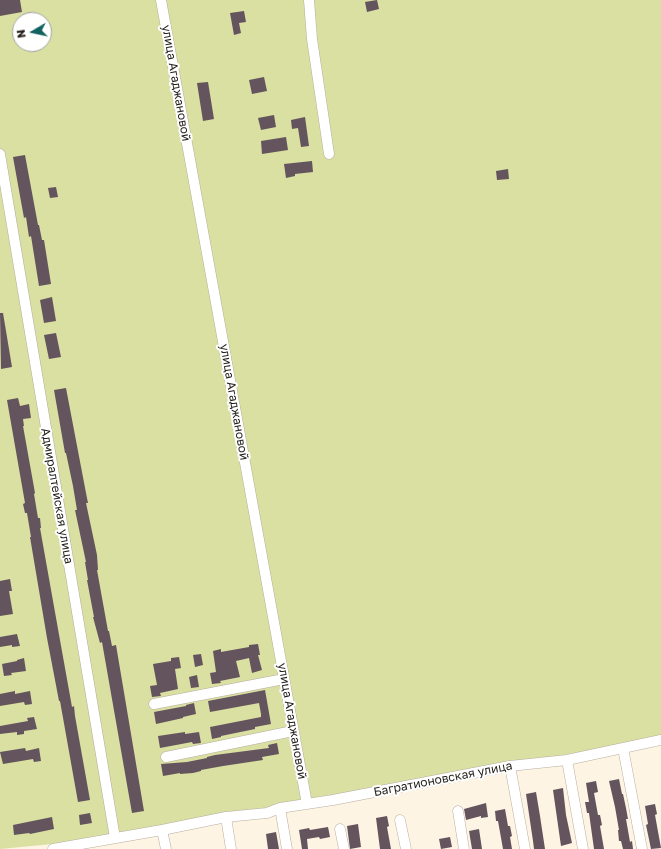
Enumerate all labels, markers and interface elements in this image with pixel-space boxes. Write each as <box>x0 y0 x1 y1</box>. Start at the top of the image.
north arrow <box>12 12 52 52</box>
street label: улица Агаджановой <box>159 24 193 142</box>
text: N <box>14 29 28 39</box>
street label: улица Агаджановой <box>217 343 251 461</box>
street label: Адмиралтейская улица <box>38 427 76 565</box>
street label: улица Агаджановой <box>275 662 309 780</box>
street label: Багратионовская улица <box>372 758 514 800</box>

